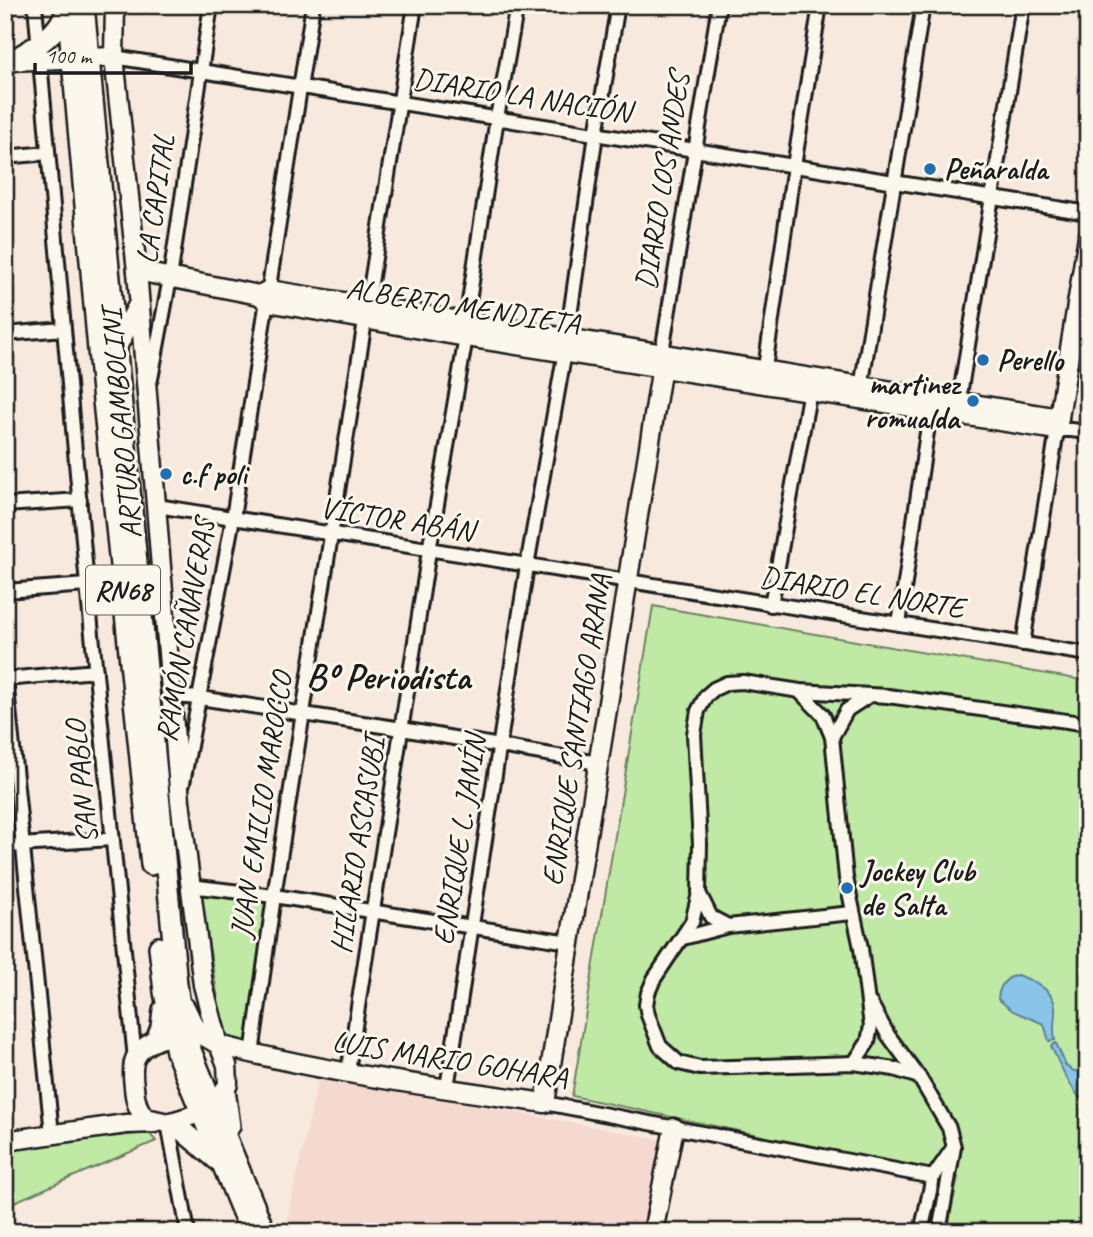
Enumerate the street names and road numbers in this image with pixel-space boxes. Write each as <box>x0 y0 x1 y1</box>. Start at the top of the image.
street label: DIARIO LA NACIÓN <box>411 59 638 132</box>
street label: DIARIO LOS ANDES <box>626 65 699 292</box>
street label: LA CAPITAL <box>127 132 183 266</box>
street label: ALBERTO MENDIETA <box>344 269 584 343</box>
street label: ARTURO GAMBOLINI <box>91 301 150 540</box>
street label: VÍCTOR ABÁN <box>318 488 481 551</box>
street label: RAMÓN CAÑAVERAS <box>147 511 224 744</box>
street label: DIARIO EL NORTE <box>757 557 971 628</box>
road number: RN68 <box>86 566 160 614</box>
street label: ENRIQUE SANTIAGO ARANA <box>533 571 619 888</box>
street label: JUAN EMILIO MAROCCO <box>221 666 301 942</box>
street label: SAN PABLO <box>55 715 106 845</box>
street label: HILARIO ASCASUBI <box>321 728 394 956</box>
street label: ENRIQUE L. JANÍN <box>424 728 495 947</box>
street label: LUIS MARIO GOHARA <box>330 1022 571 1096</box>

